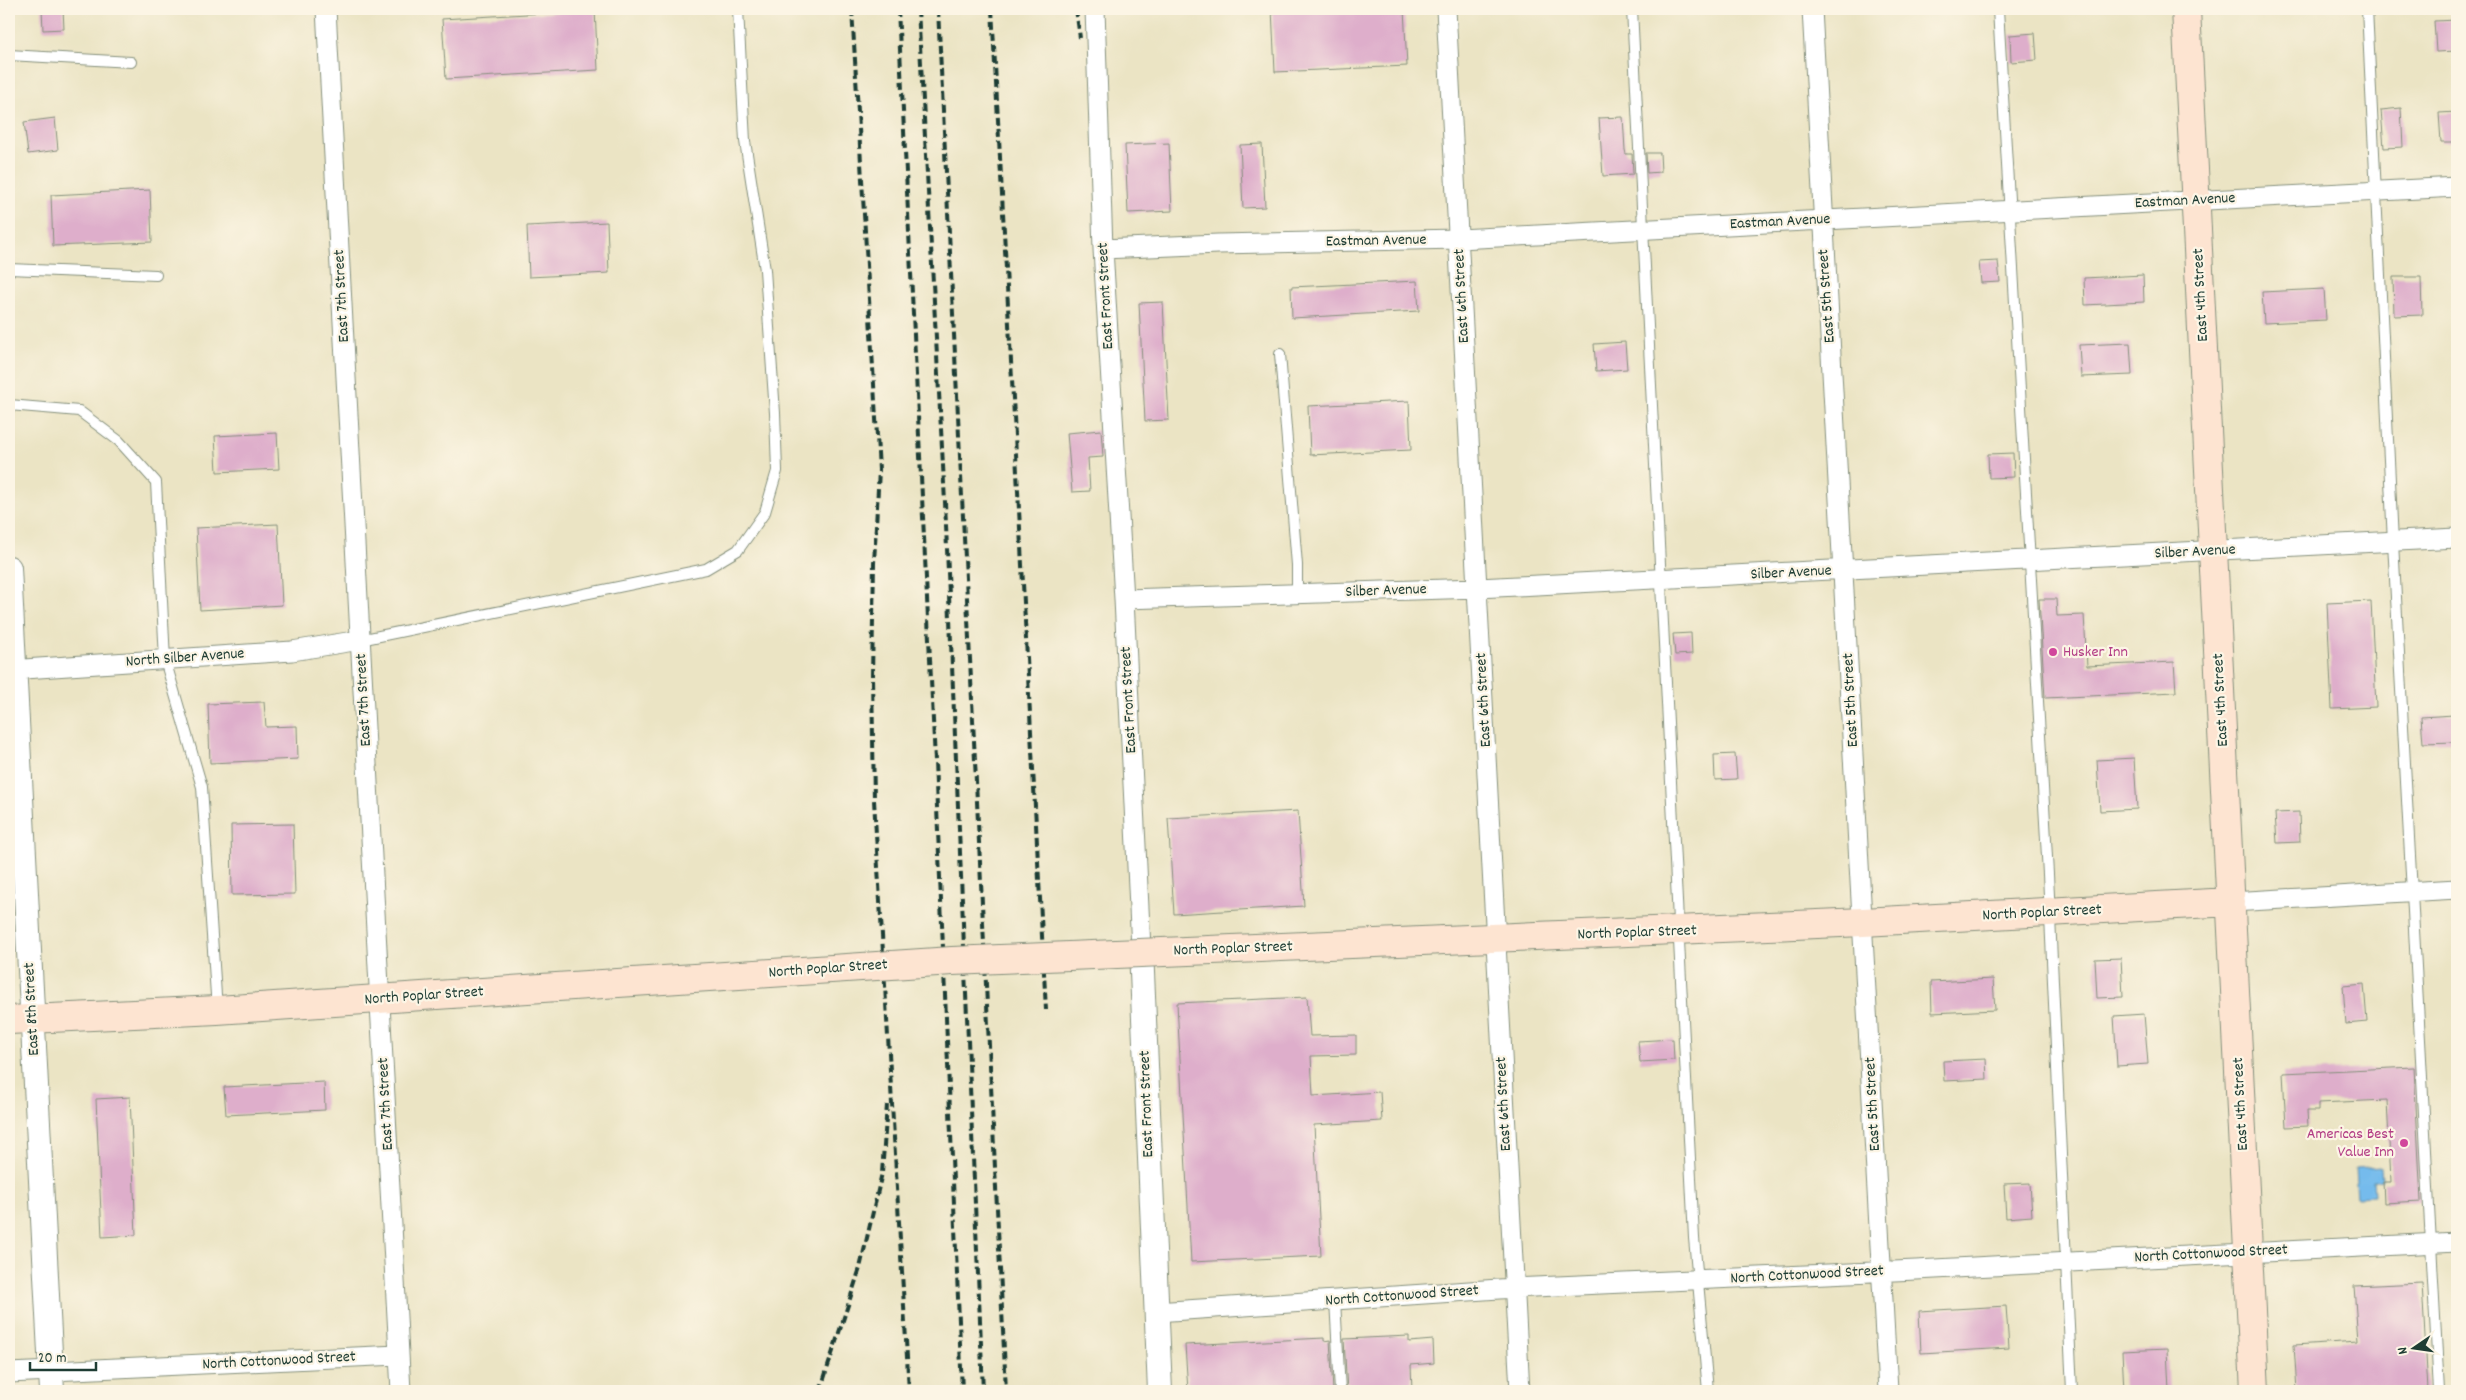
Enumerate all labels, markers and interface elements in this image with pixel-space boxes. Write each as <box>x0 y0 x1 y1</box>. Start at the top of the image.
street label: Eastman Avenue <box>2134 187 2236 215</box>
street label: Eastman Avenue <box>1729 208 1831 236</box>
street label: Eastman Avenue <box>1325 229 1427 253</box>
street label: East Front Street <box>1092 242 1120 350</box>
street label: East 6th Street <box>1448 248 1476 344</box>
street label: East 5th Street <box>1812 248 1842 344</box>
street label: East 4th Street <box>2187 248 2215 342</box>
street label: East 7th Street <box>328 249 356 343</box>
street label: Silber Avenue <box>2154 538 2236 566</box>
street label: Silber Avenue <box>1750 559 1832 587</box>
street label: Silber Avenue <box>1345 578 1427 604</box>
place label: Husker Inn <box>2063 641 2128 664</box>
street label: North Silber Avenue <box>125 642 245 674</box>
street label: East Front Street <box>1115 646 1143 754</box>
marker: Husker Inn <box>2047 646 2059 658</box>
street label: East 6th Street <box>1470 652 1498 748</box>
street label: East 5th Street <box>1837 652 1865 748</box>
street label: East 7th Street <box>350 653 378 747</box>
street label: East 4th Street <box>2207 653 2235 747</box>
street label: North Poplar Street <box>1982 898 2102 928</box>
street label: North Poplar Street <box>1577 919 1697 947</box>
street label: North Poplar Street <box>1173 935 1293 963</box>
street label: North Poplar Street <box>768 953 888 985</box>
street label: East 8th Street <box>18 962 46 1056</box>
street label: North Poplar Street <box>364 980 484 1012</box>
street label: East Front Street <box>1134 1050 1160 1158</box>
street label: East 6th Street <box>1490 1056 1518 1152</box>
street label: East 5th Street <box>1859 1056 1887 1152</box>
street label: East 7th Street <box>372 1057 400 1151</box>
street label: East 4th Street <box>2227 1057 2255 1151</box>
place label: Americas Best Value Inn <box>2307 1123 2394 1164</box>
marker: Americas Best Value Inn <box>2398 1137 2410 1149</box>
street label: North Cottonwood Street <box>2134 1238 2288 1270</box>
street label: North Cottonwood Street <box>1730 1259 1884 1291</box>
street label: North Cottonwood Street <box>1324 1279 1480 1313</box>
north arrow <box>2388 1322 2438 1372</box>
scale bar <box>30 1340 96 1372</box>
street label: North Cottonwood Street <box>202 1345 356 1377</box>
text: N <box>2393 1345 2414 1356</box>
text: 20 m <box>38 1348 66 1370</box>

